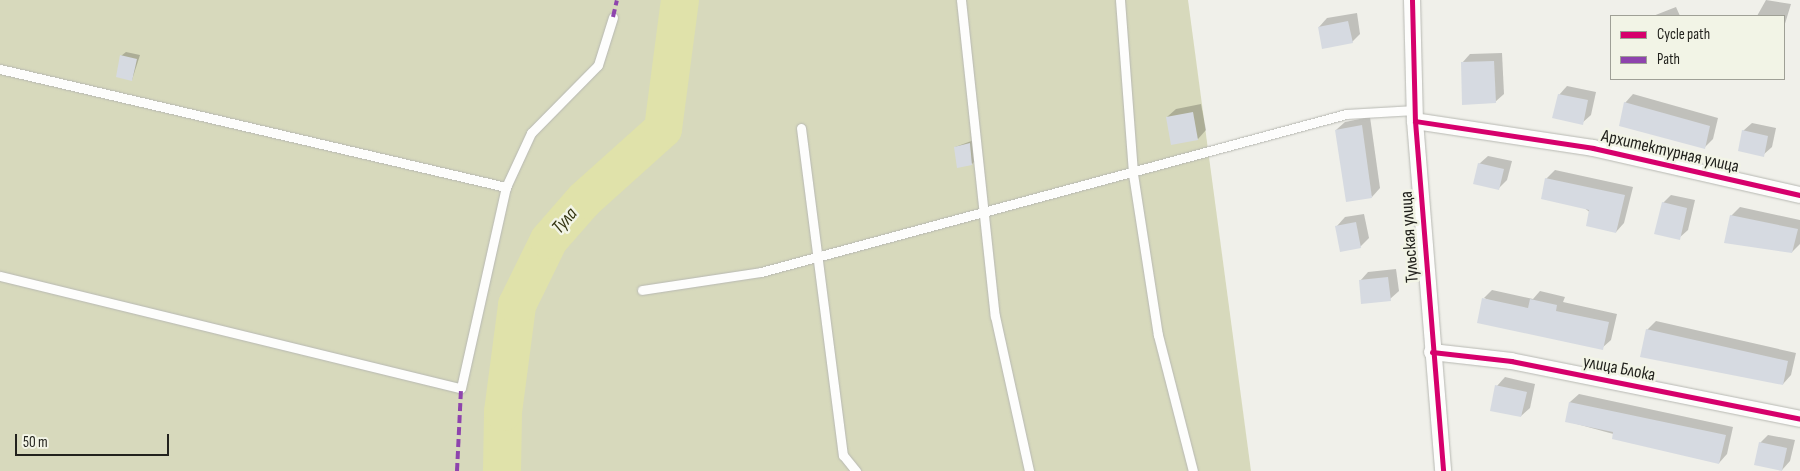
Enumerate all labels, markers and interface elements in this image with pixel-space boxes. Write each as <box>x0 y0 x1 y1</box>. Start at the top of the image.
legend <box>1610 15 1785 80</box>
text: Cycle path <box>1657 25 1710 44</box>
text: Path <box>1657 50 1680 69</box>
street label: Архитектурная улица <box>1599 126 1741 178</box>
street label: Тульская улица <box>1396 190 1424 284</box>
water label: Тула <box>547 203 583 239</box>
street label: улица Блока <box>1581 351 1657 387</box>
scale bar <box>18 424 171 456</box>
text: 50 m <box>23 433 48 452</box>

